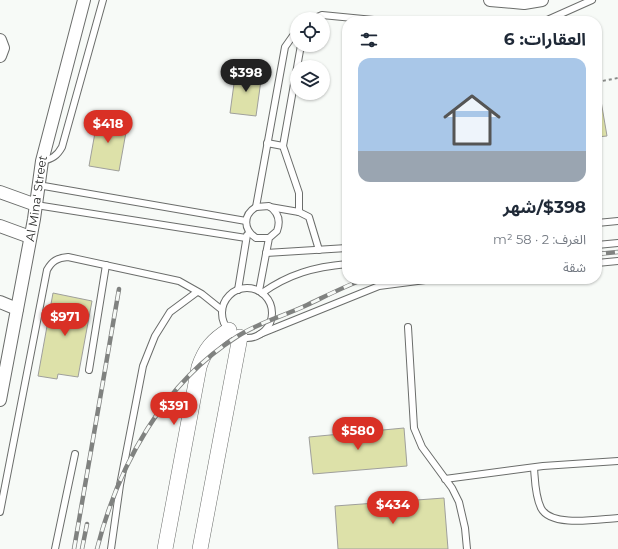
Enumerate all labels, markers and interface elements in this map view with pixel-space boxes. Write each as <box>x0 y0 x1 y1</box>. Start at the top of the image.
map controls <box>290 12 330 100</box>
button: locate <box>290 12 330 52</box>
icon: filters <box>358 29 380 51</box>
text: العقارات: 6 <box>504 29 586 49</box>
pin: $398 <box>222 59 270 93</box>
button: layers <box>290 60 330 100</box>
text: $398 <box>230 64 262 80</box>
icon: home <box>436 84 508 156</box>
pin: $418 <box>84 110 132 144</box>
text: $418 <box>93 115 123 131</box>
street label: Al Mina' Street <box>22 153 50 242</box>
text: $398/شهر <box>503 197 586 217</box>
text: الغرف: 2 · 58 m² <box>493 231 586 247</box>
text: شقة <box>563 259 586 275</box>
pin: $971 <box>41 303 89 337</box>
text: $971 <box>50 308 80 324</box>
pin: $391 <box>150 392 198 426</box>
text: $391 <box>159 397 189 413</box>
pin: $580 <box>334 417 382 451</box>
text: $580 <box>341 422 375 438</box>
pin: $434 <box>369 491 417 525</box>
text: $434 <box>376 496 410 512</box>

